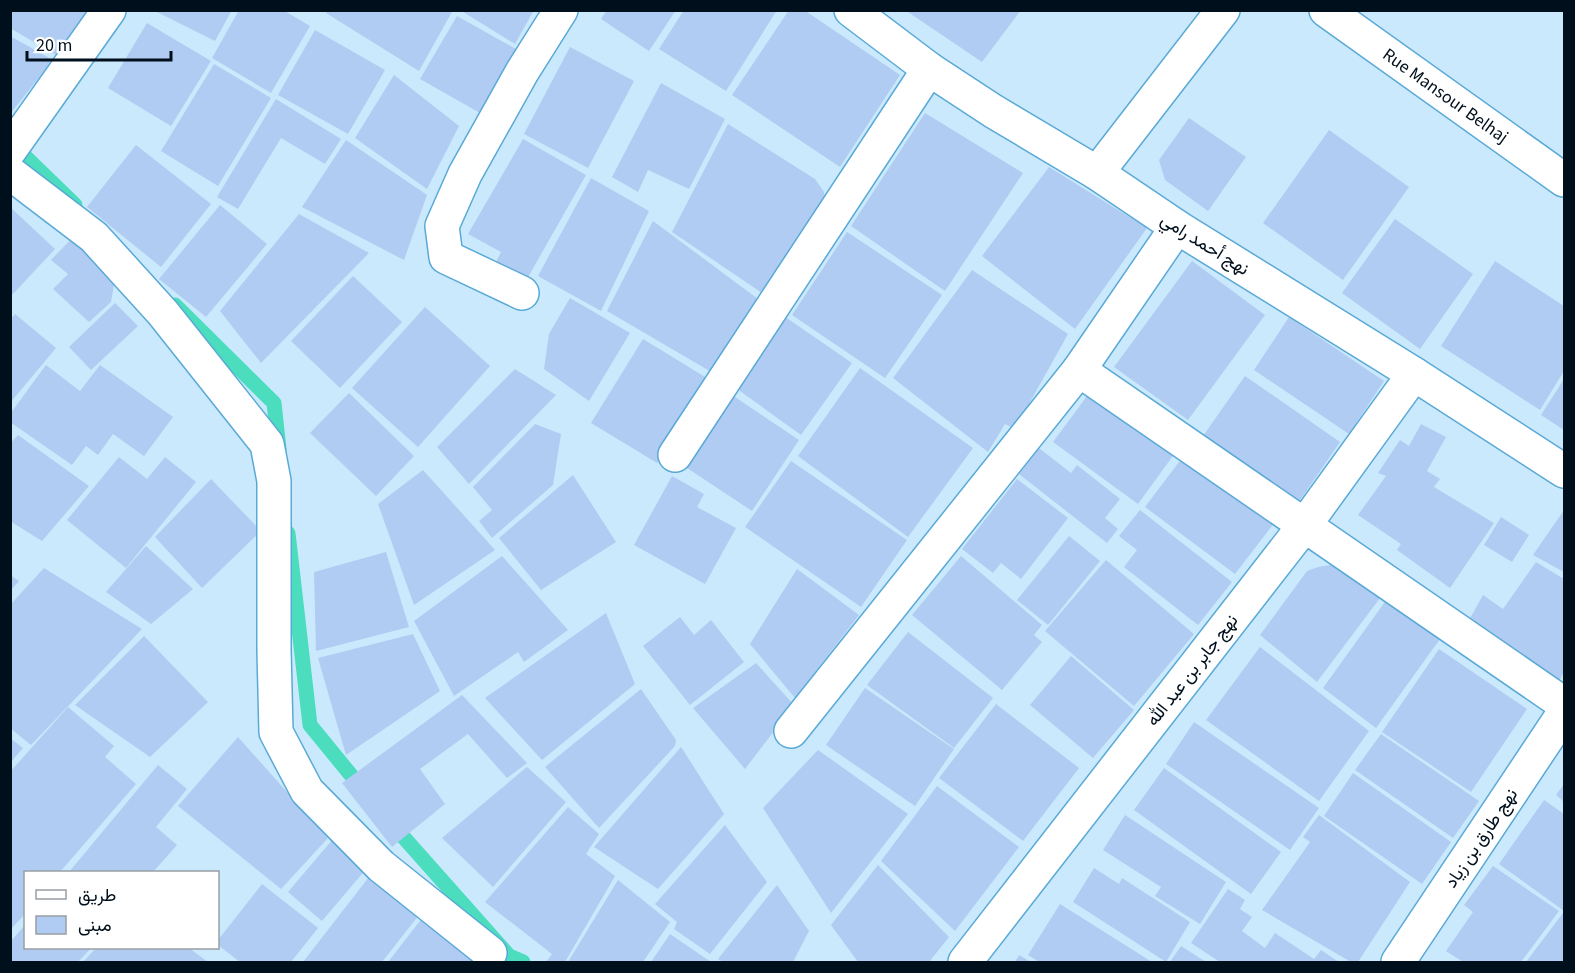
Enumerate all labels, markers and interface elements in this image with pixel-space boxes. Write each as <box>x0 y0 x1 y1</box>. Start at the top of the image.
scale bar <box>27 24 171 62</box>
text: 20 m <box>36 33 72 58</box>
street label: Rue Mansour Belhaj <box>1377 42 1513 149</box>
street label: نهج أحمد رامي <box>1154 207 1254 283</box>
street label: نهج جابر بن عبد الله <box>1141 609 1244 732</box>
street label: نهج طارق بن زياد <box>1439 784 1524 893</box>
legend <box>24 871 219 949</box>
text: طريق <box>78 883 116 908</box>
text: مبنى <box>78 913 112 938</box>

